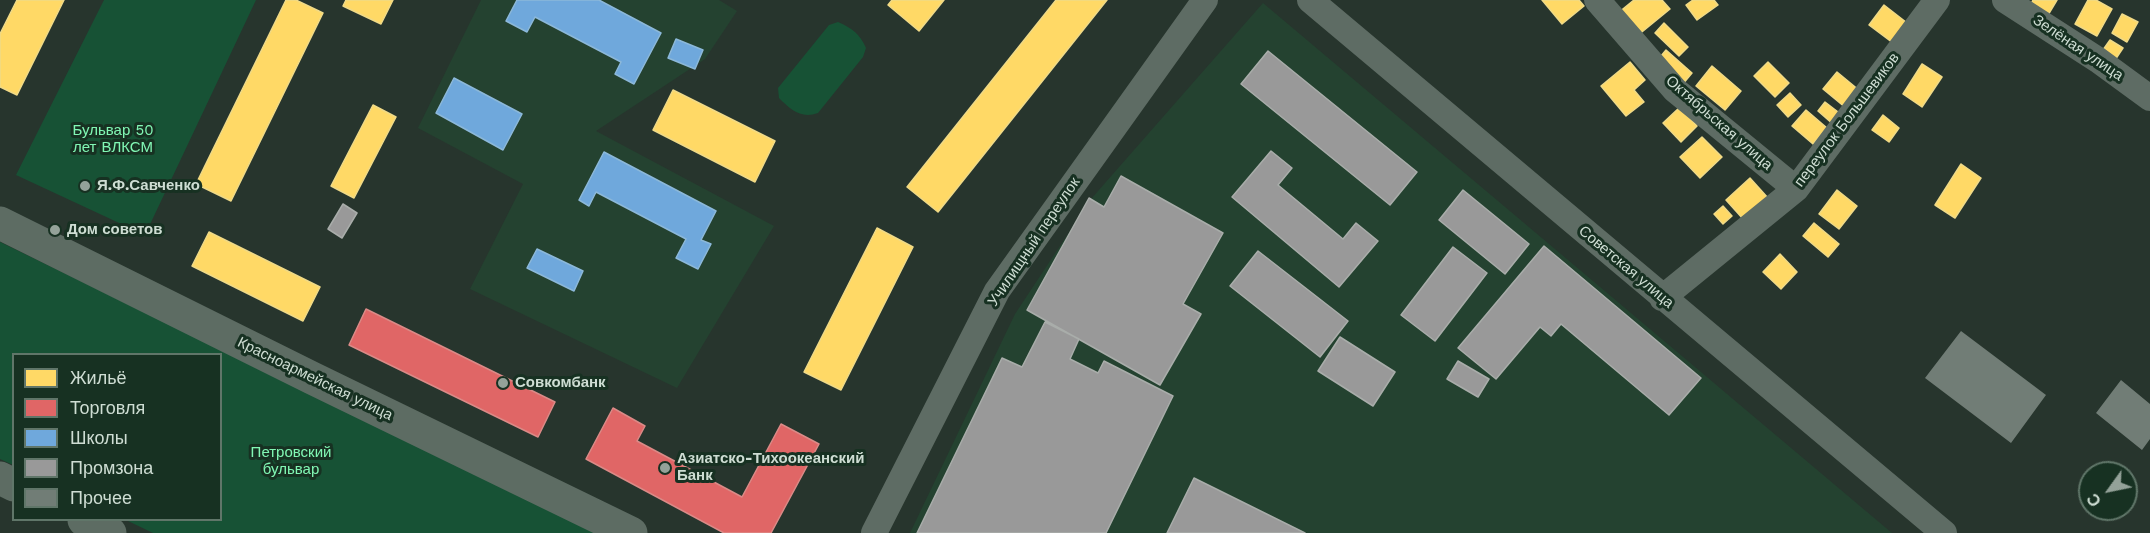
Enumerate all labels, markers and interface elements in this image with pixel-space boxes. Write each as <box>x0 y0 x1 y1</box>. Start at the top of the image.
street label: Зелёная улица <box>2029 11 2127 85</box>
street label: переулок Большевиков <box>1791 49 1903 191</box>
street label: Октябрьская улица <box>1662 72 1776 174</box>
park label: Бульвар 50 лет ВЛКСМ <box>73 122 153 157</box>
street label: Училищный переулок <box>984 174 1084 310</box>
place label: Я.Ф.Савченко <box>97 177 200 195</box>
marker: Я.Ф.Савченко <box>78 179 92 193</box>
place label: Дом советов <box>67 221 162 239</box>
street label: Советская улица <box>1575 222 1677 312</box>
marker: Дом советов <box>48 223 62 237</box>
street label: Красноармейская улица <box>234 334 396 424</box>
legend <box>12 353 222 521</box>
text: Жильё <box>70 367 127 388</box>
place label: Совкомбанк <box>515 374 606 392</box>
marker: Совкомбанк <box>496 376 510 390</box>
text: Торговля <box>70 397 145 418</box>
text: Школы <box>70 427 128 448</box>
park label: Петровский бульвар <box>251 444 331 479</box>
place label: Азиатско-Тихоокеанский Банк <box>677 450 864 485</box>
text: Промзона <box>70 457 153 478</box>
marker: Азиатско-Тихоокеанский Банк <box>658 461 672 475</box>
north arrow <box>2078 461 2138 521</box>
text: Прочее <box>70 487 132 508</box>
text: С <box>2083 490 2105 510</box>

